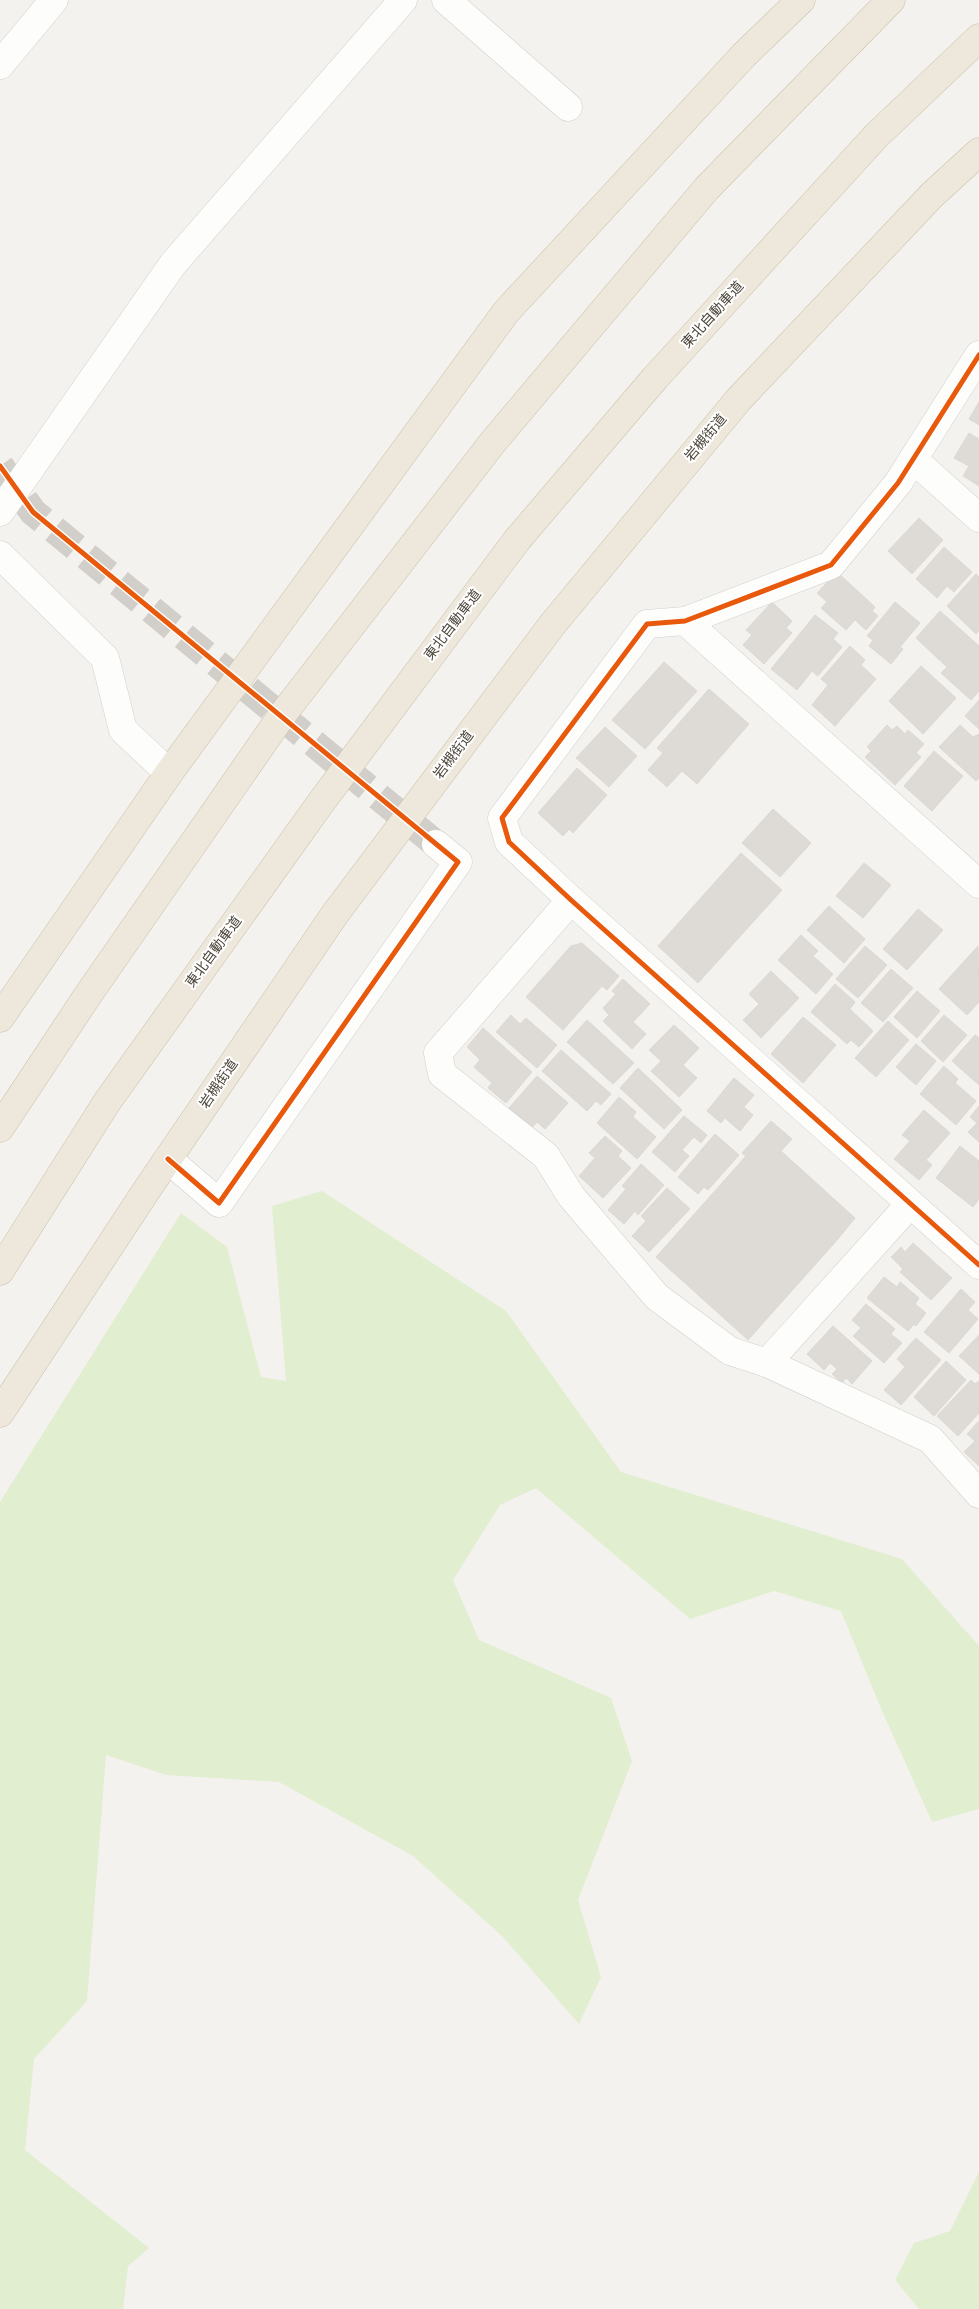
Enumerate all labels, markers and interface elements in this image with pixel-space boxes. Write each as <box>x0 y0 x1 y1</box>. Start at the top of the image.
street label: 東北自動車道 <box>677 277 749 353</box>
street label: 岩槻街道 <box>680 410 732 466</box>
street label: 東北自動車道 <box>420 585 486 665</box>
street label: 岩槻街道 <box>429 727 479 783</box>
street label: 東北自動車道 <box>181 912 247 992</box>
street label: 岩槻街道 <box>195 1055 243 1113</box>

